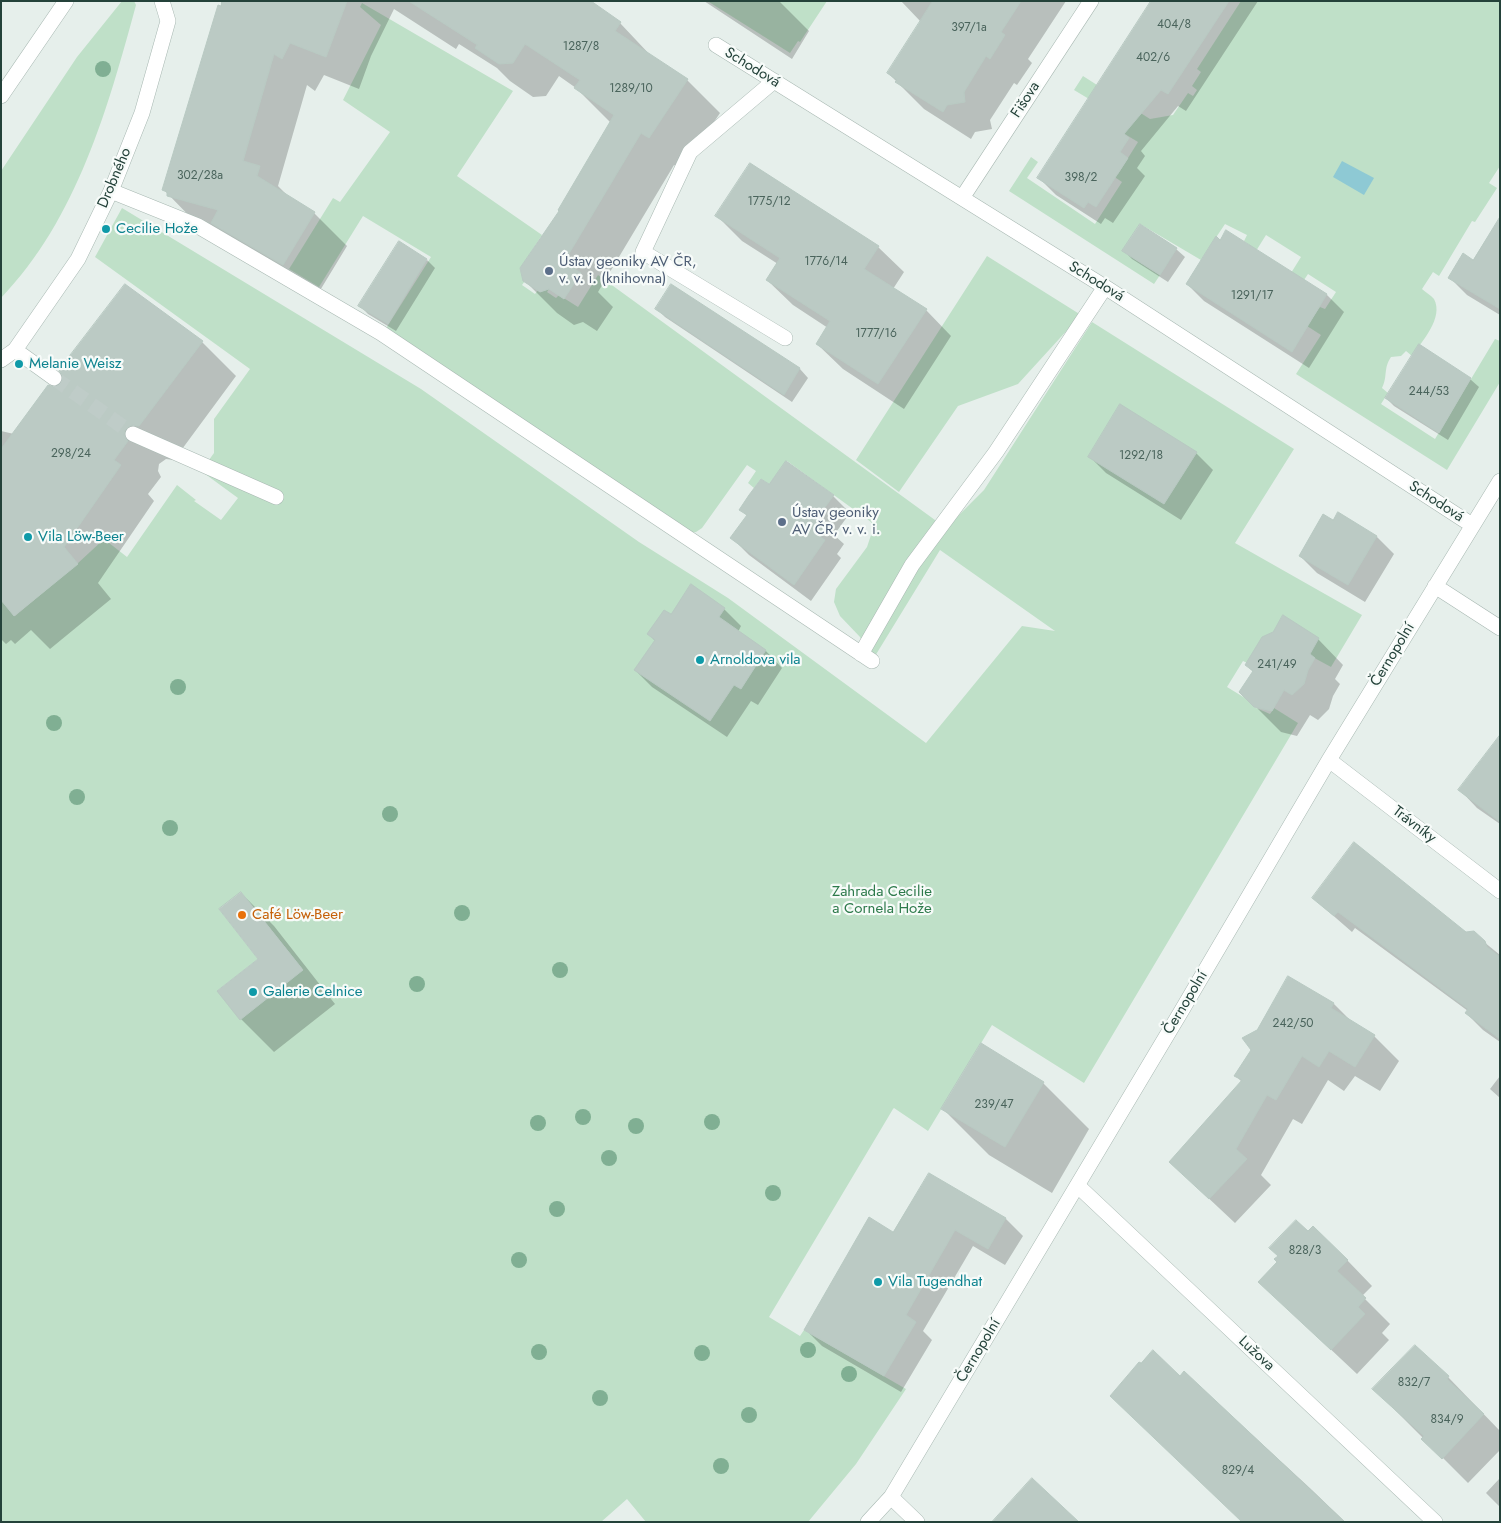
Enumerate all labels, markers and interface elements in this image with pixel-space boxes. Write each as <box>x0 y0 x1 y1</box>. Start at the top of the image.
house number: 404/8 <box>1157 18 1191 32</box>
house number: 397/1a <box>951 21 987 35</box>
house number: 1287/8 <box>563 40 599 54</box>
street label: Schodová <box>721 44 783 92</box>
house number: 402/6 <box>1136 51 1170 65</box>
street label: Fišova <box>1008 79 1044 121</box>
house number: 1289/10 <box>609 82 653 96</box>
street label: Drobného <box>94 145 136 211</box>
house number: 302/28a <box>177 169 223 183</box>
house number: 398/2 <box>1065 171 1097 185</box>
house number: 1775/12 <box>747 195 791 209</box>
place label: Cecilie Hože <box>116 220 198 238</box>
marker: Cecilie Hože <box>100 223 112 235</box>
place label: Ústav geoniky AV ČR, v. v. i. (knihovna) <box>559 253 697 288</box>
house number: 1776/14 <box>804 255 848 269</box>
street label: Schodová <box>1065 258 1127 306</box>
marker: Ústav geoniky AV ČR, v. v. i. (knihovna) <box>543 265 555 277</box>
house number: 1291/17 <box>1231 289 1273 303</box>
house number: 1777/16 <box>855 327 897 341</box>
place label: Melanie Weisz <box>29 355 122 373</box>
marker: Melanie Weisz <box>13 358 25 370</box>
house number: 244/53 <box>1409 385 1449 399</box>
house number: 298/24 <box>51 447 91 461</box>
house number: 1292/18 <box>1119 449 1163 463</box>
street label: Schodová <box>1405 478 1467 526</box>
place label: Ústav geoniky AV ČR, v. v. i. <box>792 504 880 539</box>
marker: Ústav geoniky AV ČR, v. v. i. <box>776 516 788 528</box>
place label: Vila Löw-Beer <box>38 528 124 546</box>
marker: Vila Löw-Beer <box>22 531 34 543</box>
street label: Černopolní <box>1367 620 1419 690</box>
place label: Arnoldova vila <box>710 651 801 669</box>
marker: Arnoldova vila <box>694 654 706 666</box>
house number: 241/49 <box>1257 658 1297 672</box>
street label: Trávníky <box>1389 803 1439 847</box>
park label: Zahrada Cecilie a Cornela Hože <box>832 883 932 918</box>
place label: Café Löw-Beer <box>252 906 343 924</box>
marker: Café Löw-Beer <box>236 909 248 921</box>
street label: Černopolní <box>1160 968 1212 1038</box>
place label: Galerie Celnice <box>263 983 362 1001</box>
marker: Galerie Celnice <box>247 986 259 998</box>
house number: 242/50 <box>1273 1017 1313 1031</box>
house number: 239/47 <box>975 1098 1013 1112</box>
house number: 828/3 <box>1289 1244 1321 1258</box>
place label: Vila Tugendhat <box>888 1273 982 1291</box>
marker: Vila Tugendhat <box>872 1276 884 1288</box>
street label: Černopolní <box>953 1316 1005 1386</box>
street label: Lužova <box>1234 1333 1278 1375</box>
house number: 832/7 <box>1398 1376 1430 1390</box>
house number: 834/9 <box>1430 1413 1464 1427</box>
house number: 829/4 <box>1222 1464 1254 1478</box>

